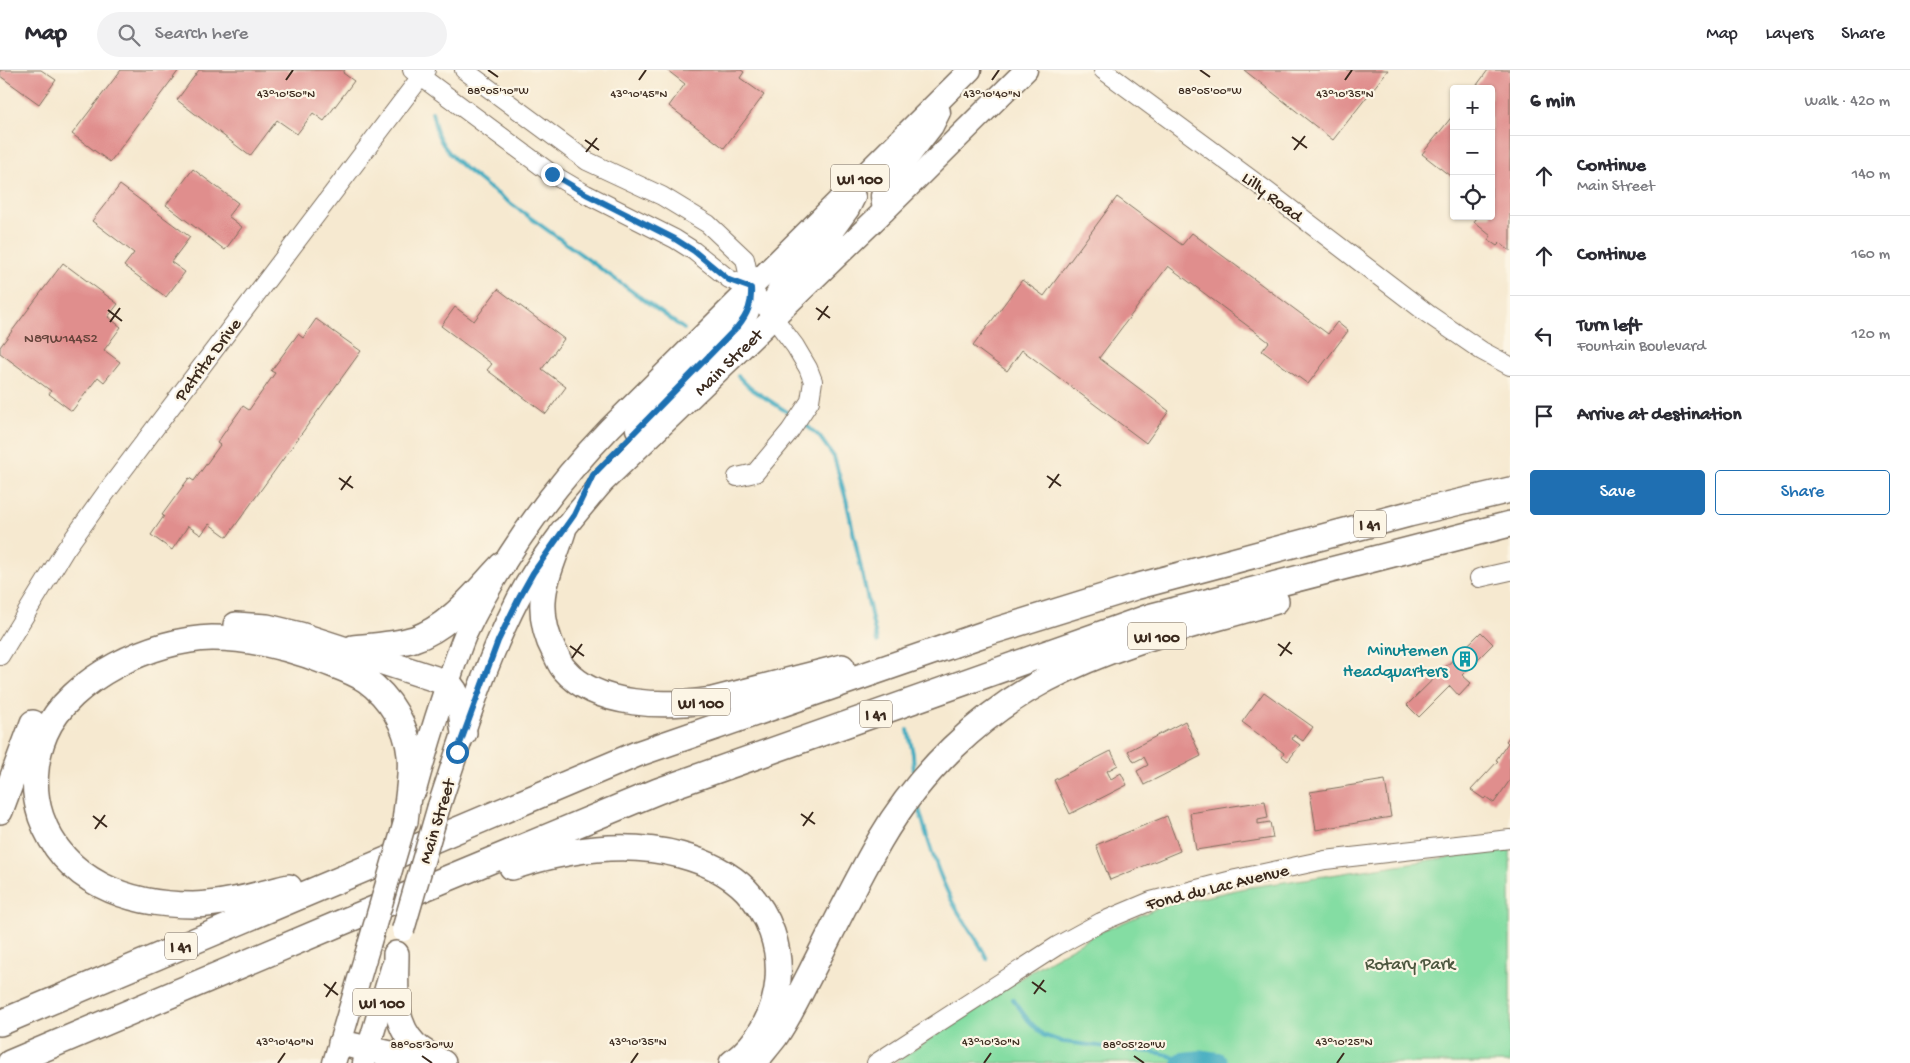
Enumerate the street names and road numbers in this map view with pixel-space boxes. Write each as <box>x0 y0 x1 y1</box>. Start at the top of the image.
road number: WI 100 <box>831 165 889 192</box>
street label: Lilly Road <box>1237 168 1307 229</box>
street label: Patrita Drive <box>170 314 247 407</box>
street label: Main Street <box>691 325 769 401</box>
road number: I 41 <box>1354 510 1386 538</box>
road number: WI 100 <box>1128 622 1186 650</box>
road number: WI 100 <box>672 688 730 716</box>
road number: I 41 <box>860 700 892 728</box>
street label: Main Street <box>416 775 462 866</box>
street label: Fond du Lac Avenue <box>1143 860 1292 917</box>
road number: I 41 <box>165 932 197 959</box>
road number: WI 100 <box>353 989 411 1016</box>

